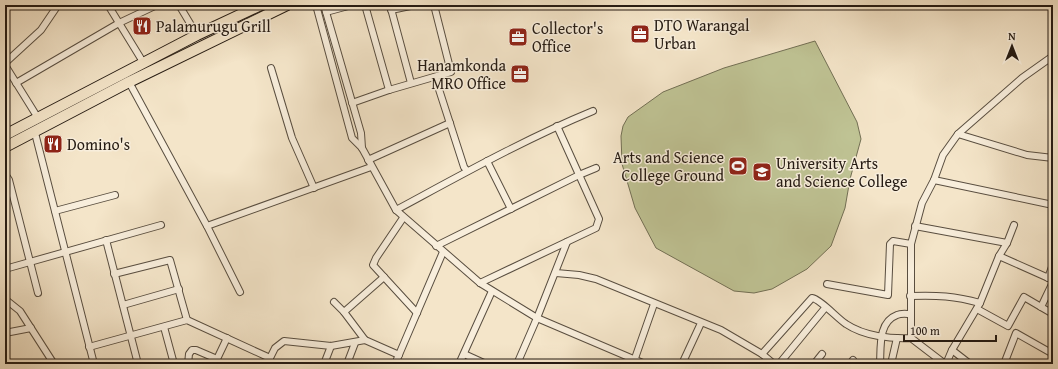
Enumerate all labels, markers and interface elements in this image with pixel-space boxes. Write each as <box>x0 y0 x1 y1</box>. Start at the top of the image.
place label: DTO Warangal Urban <box>654 13 750 55</box>
place label: Palamurugu Grill <box>156 14 271 38</box>
restaurant icon: Palamurugu Grill <box>131 15 153 37</box>
place label: Collector's Office <box>532 16 603 58</box>
office icon: DTO Warangal Urban <box>629 23 651 45</box>
office icon: Collector's Office <box>507 26 529 48</box>
north arrow <box>992 26 1032 66</box>
text: N <box>1008 28 1016 44</box>
place label: Hanamkonda MRO Office <box>417 53 506 95</box>
office icon: Hanamkonda MRO Office <box>509 63 531 85</box>
place label: Domino's <box>67 132 130 156</box>
restaurant icon: Domino's <box>42 133 64 155</box>
place label: Arts and Science College Ground <box>613 145 724 187</box>
place label: University Arts and Science College <box>776 151 907 193</box>
sports icon: Arts and Science College Ground <box>727 155 749 177</box>
school or university icon: University Arts and Science College <box>751 161 773 183</box>
scale bar <box>904 317 996 343</box>
text: 100 m <box>910 322 940 339</box>

